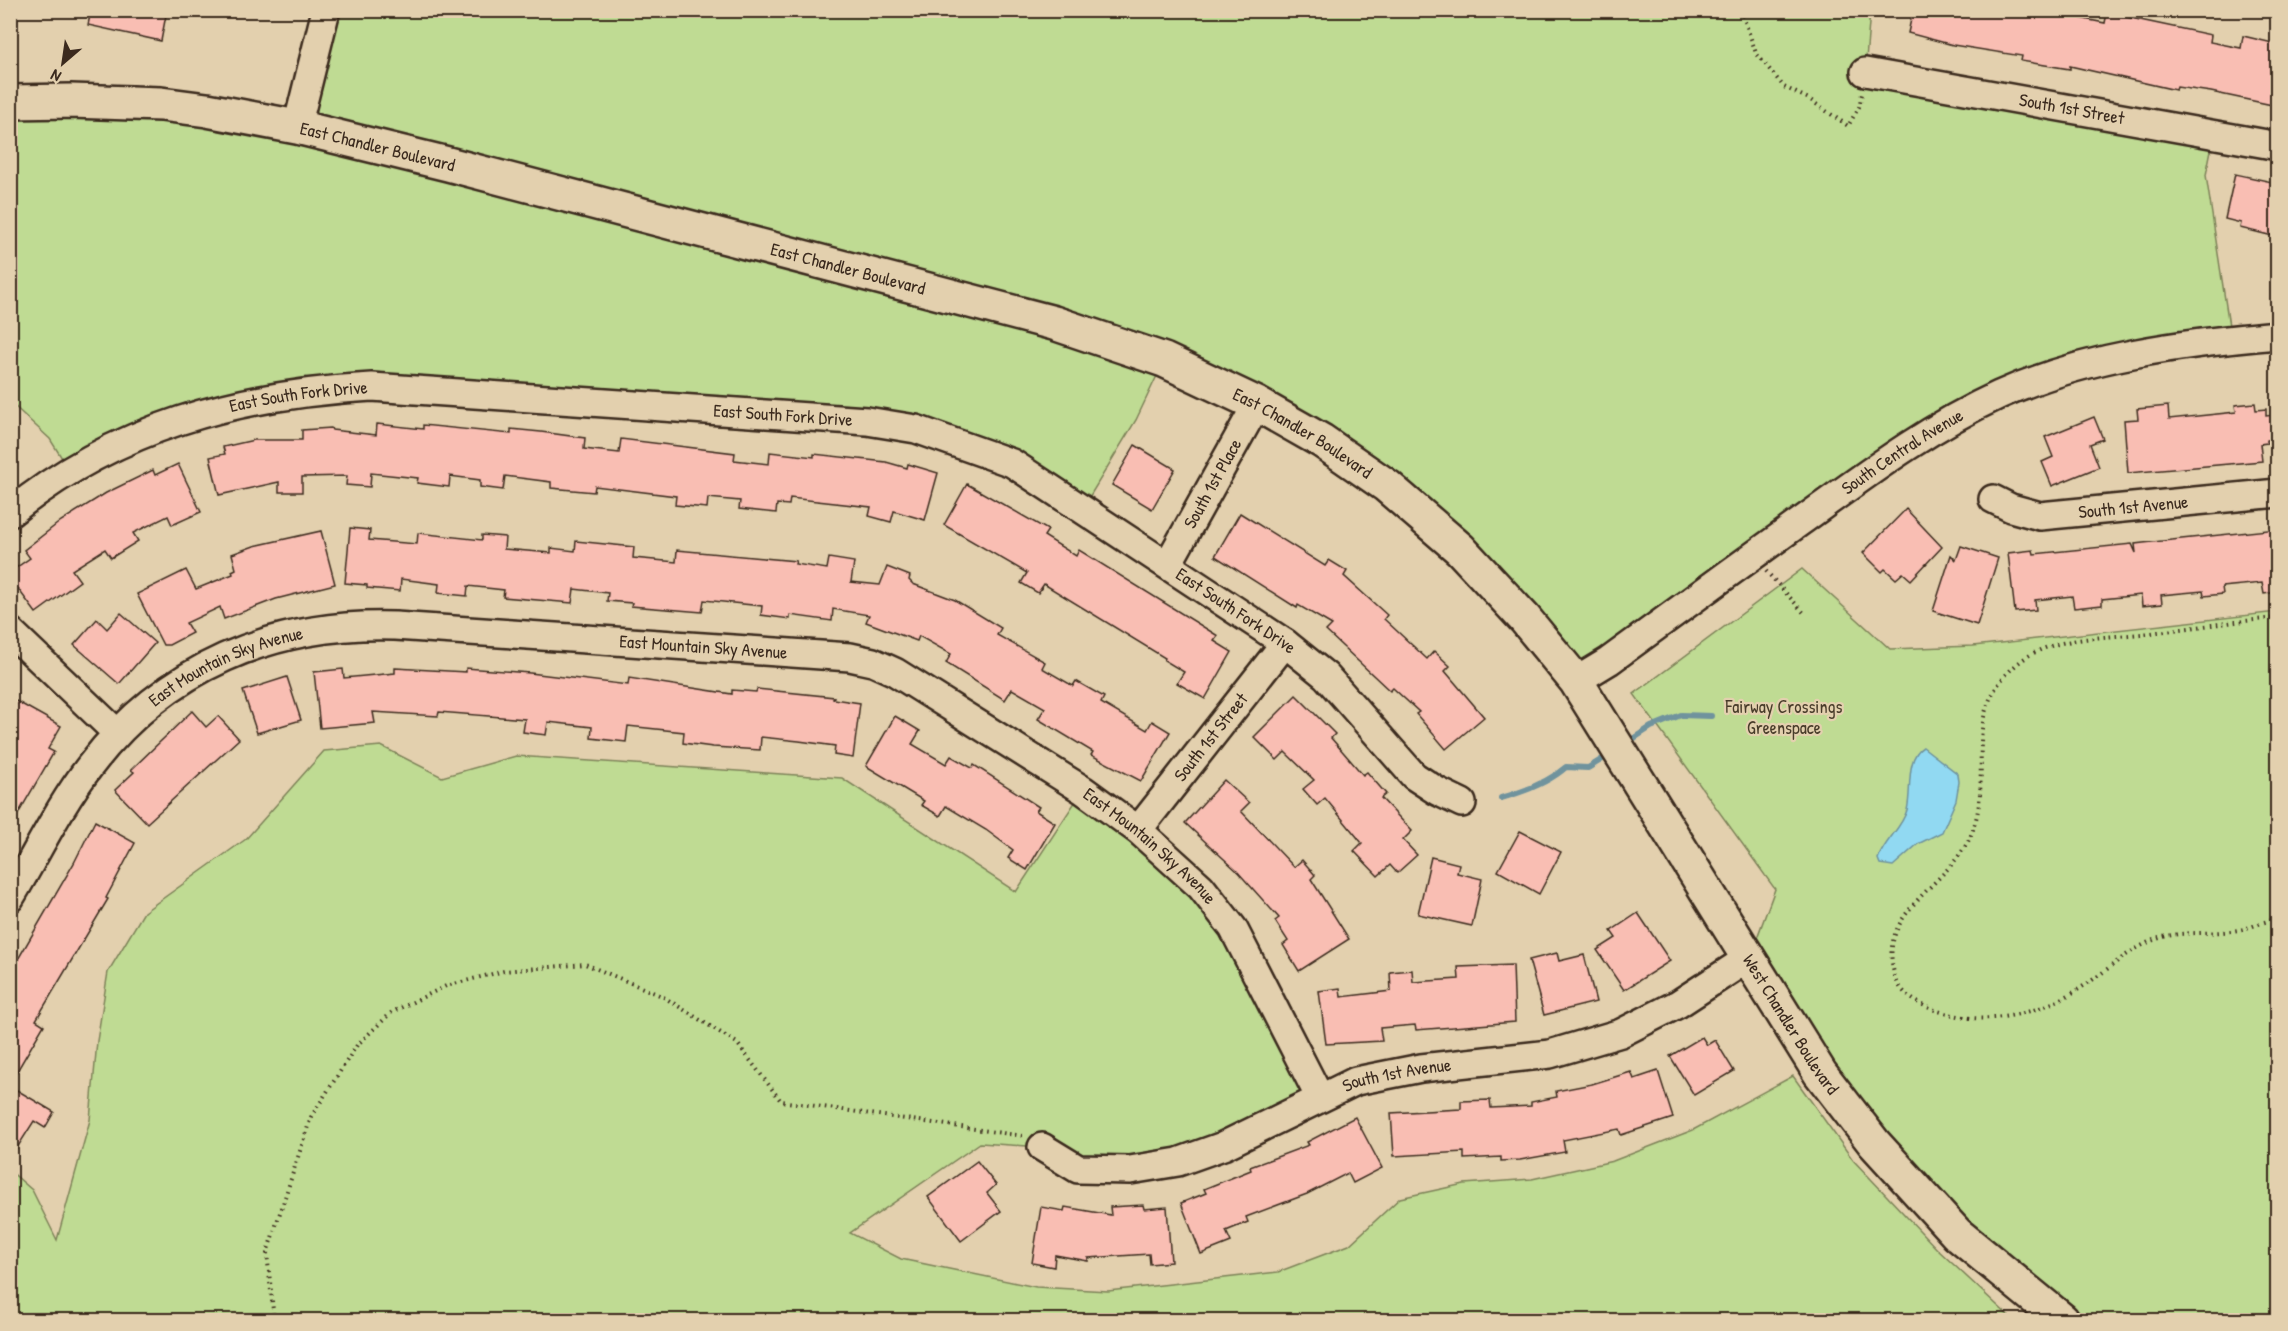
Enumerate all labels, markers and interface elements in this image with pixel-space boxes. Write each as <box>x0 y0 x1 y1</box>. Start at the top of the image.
north arrow <box>33 33 93 93</box>
text: N <box>46 64 65 88</box>
street label: South 1st Street <box>2017 87 2127 130</box>
street label: East Chandler Boulevard <box>298 115 458 177</box>
street label: East Chandler Boulevard <box>768 236 928 301</box>
street label: East South Fork Drive <box>227 374 368 418</box>
street label: East Chandler Boulevard <box>1229 381 1378 484</box>
street label: East South Fork Drive <box>713 397 853 432</box>
street label: South Central Avenue <box>1836 402 1967 500</box>
street label: South 1st Place <box>1177 434 1247 533</box>
street label: South 1st Avenue <box>2077 489 2189 524</box>
street label: East South Fork Drive <box>1171 561 1302 659</box>
street label: East Mountain Sky Avenue <box>143 620 305 712</box>
street label: East Mountain Sky Avenue <box>618 628 788 665</box>
street label: South 1st Street <box>1168 687 1254 786</box>
park label: Fairway Crossings Greenspace <box>1725 694 1843 740</box>
street label: East Mountain Sky Avenue <box>1078 781 1223 909</box>
street label: West Chandler Boulevard <box>1737 949 1845 1100</box>
street label: South 1st Avenue <box>1338 1052 1452 1098</box>

